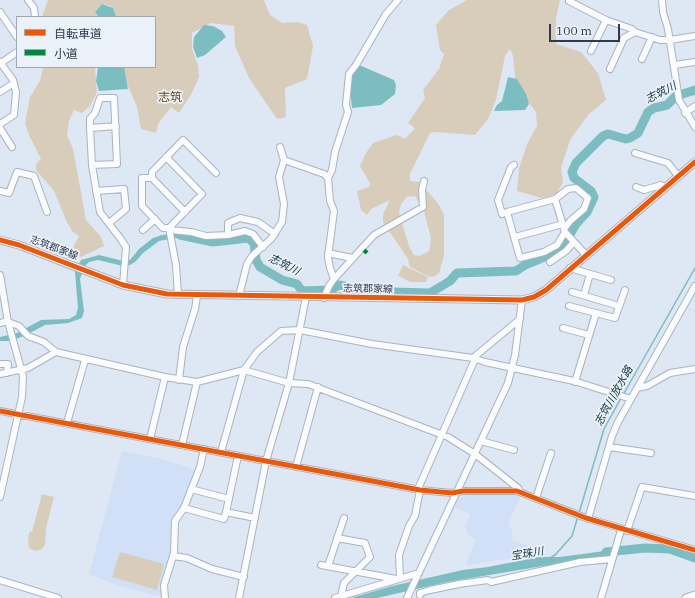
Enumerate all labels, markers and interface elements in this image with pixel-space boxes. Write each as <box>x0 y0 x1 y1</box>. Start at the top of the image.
legend <box>16 16 156 68</box>
scale bar <box>551 16 622 42</box>
text: 100 m <box>556 23 592 38</box>
text: 自転車道 <box>54 26 102 41</box>
text: 小道 <box>54 46 78 61</box>
water label: 志筑川 <box>643 80 679 106</box>
district label: 志筑 <box>158 91 182 105</box>
street label: 志筑郡家線 <box>29 233 79 263</box>
water label: 志筑川 <box>266 252 302 278</box>
street label: 志筑郡家線 <box>343 283 393 295</box>
water label: 志筑川放水路 <box>592 364 636 428</box>
water label: 宝珠川 <box>510 545 544 563</box>

